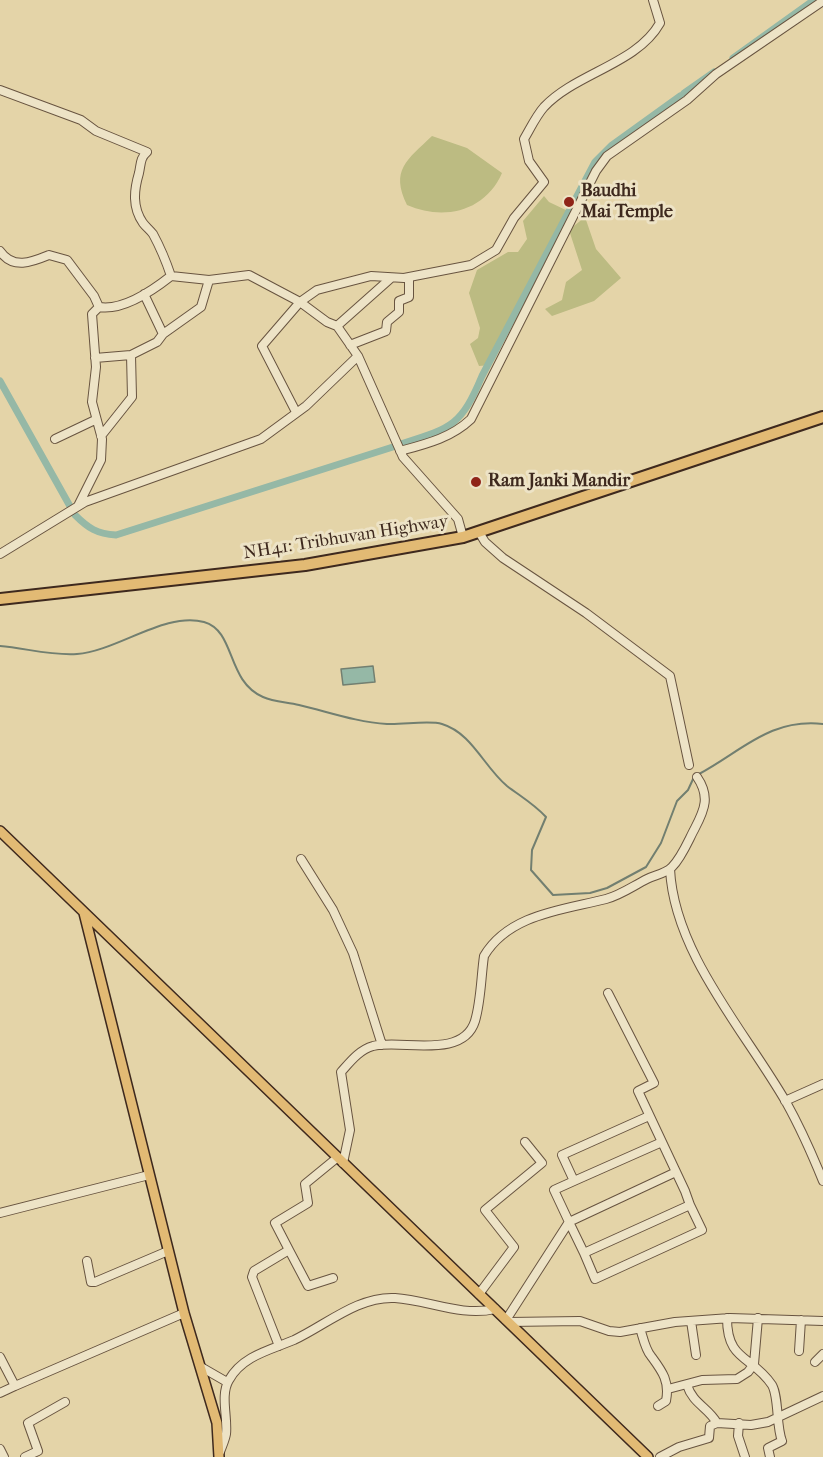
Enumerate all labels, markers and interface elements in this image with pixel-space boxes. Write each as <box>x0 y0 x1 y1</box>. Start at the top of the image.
place label: Baudhi Mai Temple <box>581 181 673 224</box>
marker: Baudhi Mai Temple <box>562 195 576 209</box>
place label: Ram Janki Mandir <box>488 471 630 493</box>
marker: Ram Janki Mandir <box>469 475 483 489</box>
street label: NH41: Tribhuvan Highway <box>242 511 450 565</box>

